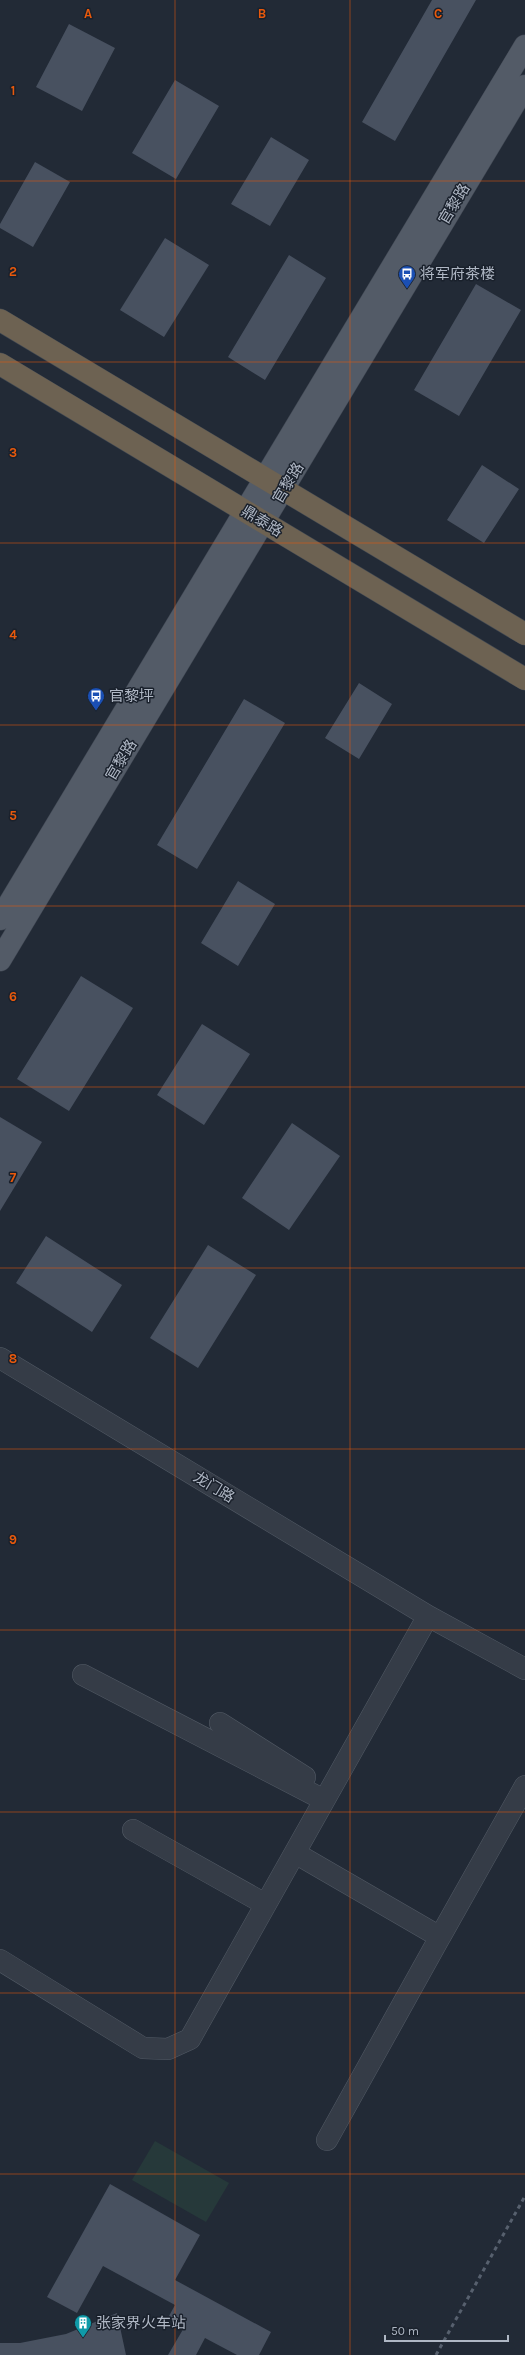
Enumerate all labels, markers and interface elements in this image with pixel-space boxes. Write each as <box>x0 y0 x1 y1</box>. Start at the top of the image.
text: A <box>84 6 92 21</box>
text: B <box>258 6 266 21</box>
text: C <box>434 6 442 21</box>
text: 1 <box>11 83 15 98</box>
street label: 官黎路 <box>435 180 473 228</box>
text: 2 <box>9 264 17 279</box>
bus stop icon: 将军府茶楼 <box>397 264 417 289</box>
place label: 将军府茶楼 <box>420 265 495 283</box>
text: 3 <box>9 445 17 460</box>
street label: 官黎路 <box>269 459 307 507</box>
street label: 鼎泰路 <box>238 502 286 540</box>
text: 4 <box>9 627 17 642</box>
bus stop icon: 官黎坪 <box>86 686 106 711</box>
place label: 官黎坪 <box>109 687 154 705</box>
street label: 官黎路 <box>102 736 140 784</box>
text: 5 <box>9 808 17 823</box>
text: 6 <box>9 989 17 1004</box>
text: 7 <box>10 1170 17 1185</box>
text: 8 <box>9 1351 17 1366</box>
street label: 龙门路 <box>190 1468 238 1506</box>
text: 9 <box>9 1532 17 1547</box>
building icon: 张家界火车站 <box>73 2313 93 2338</box>
place label: 张家界火车站 <box>96 2314 186 2332</box>
scale bar <box>385 2317 508 2343</box>
text: 50 m <box>391 2324 419 2338</box>

